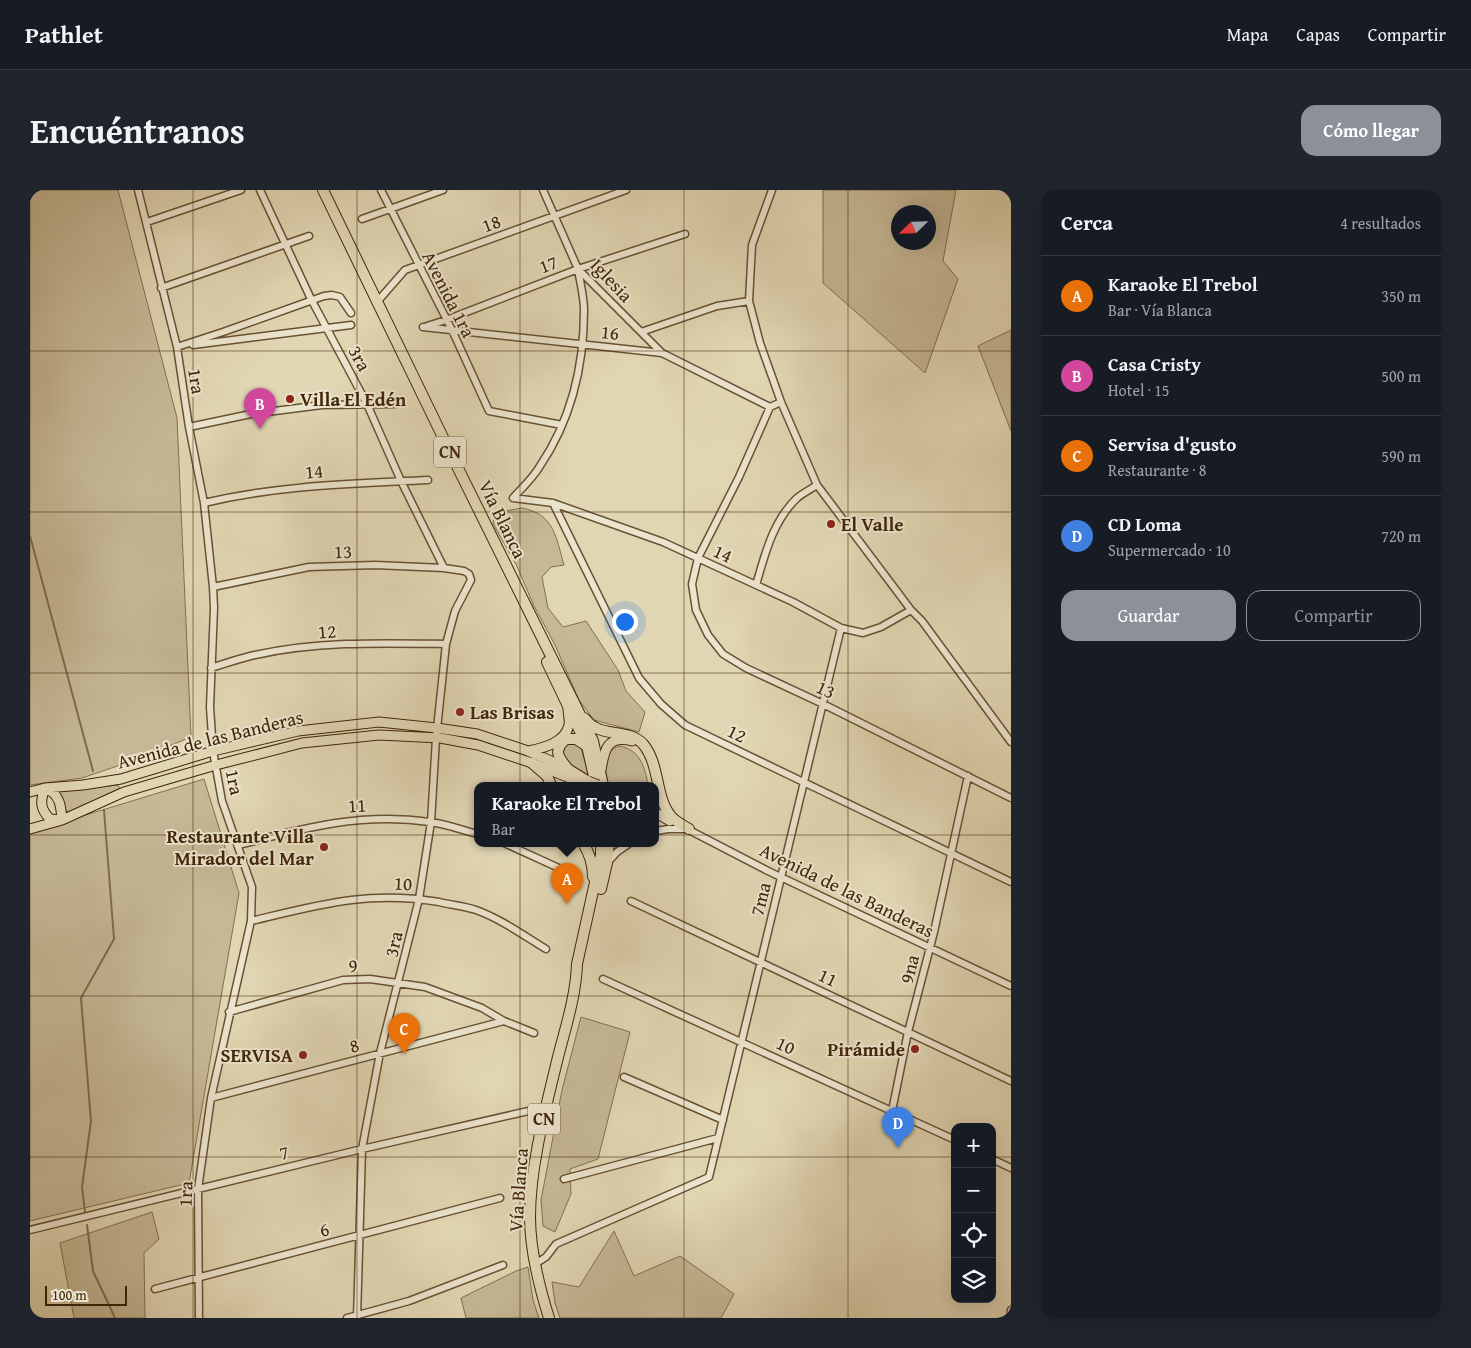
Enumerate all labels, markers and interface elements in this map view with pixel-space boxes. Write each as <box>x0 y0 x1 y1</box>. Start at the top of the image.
text: Pathlet <box>25 17 103 52</box>
text: Mapa <box>1227 21 1268 48</box>
text: Capas <box>1296 21 1340 48</box>
text: Compartir <box>1368 21 1446 48</box>
text: Encuéntranos <box>30 105 245 156</box>
button: Cómo llegar <box>1301 105 1441 156</box>
north arrow <box>891 205 936 250</box>
street label: 18 <box>478 207 504 239</box>
text: Cerca <box>1061 207 1113 238</box>
text: 4 resultados <box>1340 211 1421 235</box>
street label: Avenida 1ra <box>415 246 483 342</box>
street label: 17 <box>534 248 562 280</box>
street label: Iglesia <box>584 252 640 308</box>
text: Karaoke El Trebol <box>1108 270 1258 298</box>
text: A <box>1072 284 1082 308</box>
text: 350 m <box>1381 284 1421 308</box>
text: Bar · Vía Blanca <box>1108 298 1212 322</box>
street label: 16 <box>599 317 621 347</box>
street label: 3ra <box>342 340 378 376</box>
text: Casa Cristy <box>1108 350 1201 378</box>
text: B <box>1072 364 1082 388</box>
text: 500 m <box>1381 364 1421 388</box>
street label: 1ra <box>181 366 213 396</box>
text: Hotel · 15 <box>1108 378 1170 402</box>
place label: Villa El Edén <box>300 385 407 413</box>
pin: B <box>244 388 276 429</box>
marker: Villa El Edén <box>284 393 296 405</box>
text: Servisa d'gusto <box>1108 430 1236 458</box>
road number: CN <box>434 436 466 468</box>
text: C <box>1072 444 1082 468</box>
text: 590 m <box>1381 444 1421 468</box>
street label: 14 <box>304 456 324 486</box>
text: Restaurante · 8 <box>1108 458 1206 482</box>
street label: Vía Blanca <box>472 475 534 563</box>
place label: El Valle <box>841 510 904 538</box>
text: CD Loma <box>1108 510 1181 538</box>
marker: El Valle <box>825 518 837 530</box>
text: D <box>1072 524 1082 548</box>
text: 720 m <box>1381 524 1421 548</box>
street label: 14 <box>709 536 737 570</box>
street label: 13 <box>333 537 353 565</box>
text: Supermercado · 10 <box>1108 538 1231 562</box>
button: Guardar <box>1061 590 1236 641</box>
button: Compartir <box>1246 590 1421 641</box>
your location <box>612 609 638 635</box>
street label: 12 <box>317 616 337 646</box>
street label: 13 <box>812 672 840 706</box>
place label: Las Brisas <box>470 698 554 726</box>
street label: Avenida de las Banderas <box>114 702 306 776</box>
marker: Las Brisas <box>454 706 466 718</box>
street label: 12 <box>723 716 751 750</box>
street label: 1ra <box>219 766 251 798</box>
popup <box>474 782 659 847</box>
text: Karaoke El Trebol <box>492 789 641 817</box>
street label: 11 <box>347 790 367 820</box>
text: Bar <box>492 817 515 841</box>
place label: Restaurante Villa Mirador del Mar <box>167 822 314 872</box>
street label: Avenida de las Banderas <box>755 836 939 944</box>
marker: Restaurante Villa Mirador del Mar <box>318 841 330 853</box>
pin: A <box>551 863 583 904</box>
street label: 10 <box>393 869 413 897</box>
street label: 7ma <box>742 879 778 919</box>
street label: 3ra <box>376 928 410 960</box>
street label: 9 <box>347 951 359 979</box>
street label: 9na <box>892 952 926 986</box>
street label: 11 <box>814 960 842 994</box>
pin: C <box>388 1013 420 1054</box>
street label: 10 <box>772 1028 800 1062</box>
street label: 8 <box>346 1030 362 1060</box>
place label: Pirámide <box>827 1035 905 1063</box>
place label: SERVISA <box>221 1041 293 1069</box>
marker: Pirámide <box>909 1043 921 1055</box>
marker: SERVISA <box>297 1049 309 1061</box>
road number: CN <box>528 1104 560 1134</box>
pin: D <box>882 1107 914 1148</box>
map controls <box>951 1123 996 1303</box>
button: + <box>951 1123 996 1168</box>
street label: 7 <box>276 1137 292 1167</box>
street label: Vía Blanca <box>501 1147 535 1233</box>
button: − <box>951 1168 996 1213</box>
street label: 1ra <box>171 1181 199 1207</box>
button: locate <box>951 1213 996 1258</box>
street label: 6 <box>316 1214 332 1244</box>
button: layers <box>951 1258 996 1303</box>
scale bar <box>45 1283 128 1306</box>
text: 100 m <box>52 1285 87 1305</box>

